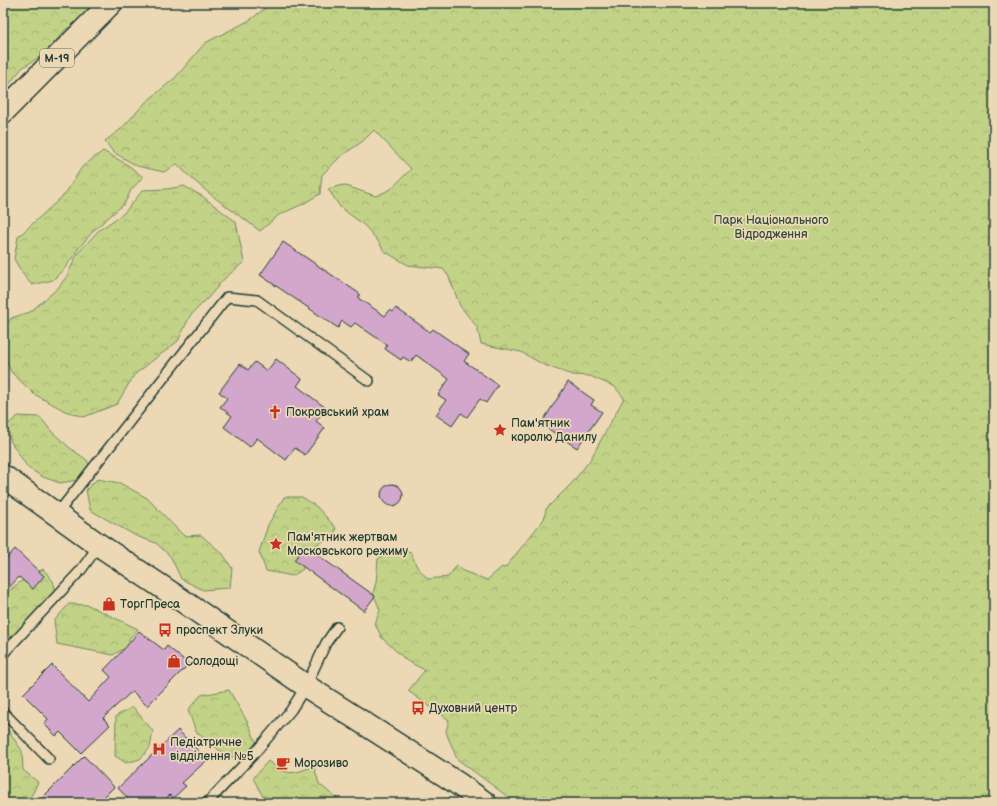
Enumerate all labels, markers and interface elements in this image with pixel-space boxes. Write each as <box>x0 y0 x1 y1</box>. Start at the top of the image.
road number: М-19 <box>40 49 74 67</box>
park label: Парк Національного Відродження <box>713 213 829 242</box>
church icon: Покровський храм <box>267 404 283 420</box>
place label: Покровський храм <box>286 405 389 420</box>
place label: Пам'ятник королю Данилу <box>511 416 597 445</box>
place icon: Пам'ятник королю Данилу <box>492 422 508 438</box>
place label: Пам'ятник жертвам Московського режиму <box>287 530 408 559</box>
place icon: Пам'ятник жертвам Московського режиму <box>268 536 284 552</box>
shop icon: ТоргПреса <box>101 596 117 612</box>
place label: ТоргПреса <box>120 597 180 612</box>
bus stop icon: проспект Злуки <box>157 622 173 638</box>
place label: проспект Злуки <box>176 623 263 638</box>
shop icon: Солодощі <box>166 653 182 669</box>
place label: Солодощі <box>185 654 238 669</box>
bus stop icon: Духовний центр <box>410 700 426 716</box>
place label: Духовний центр <box>429 701 518 716</box>
place label: Педіатричне відділення №5 <box>170 735 254 764</box>
hospital icon: Педіатричне відділення №5 <box>151 741 167 757</box>
cafe icon: Морозиво <box>275 755 291 771</box>
place label: Морозиво <box>294 756 348 771</box>

